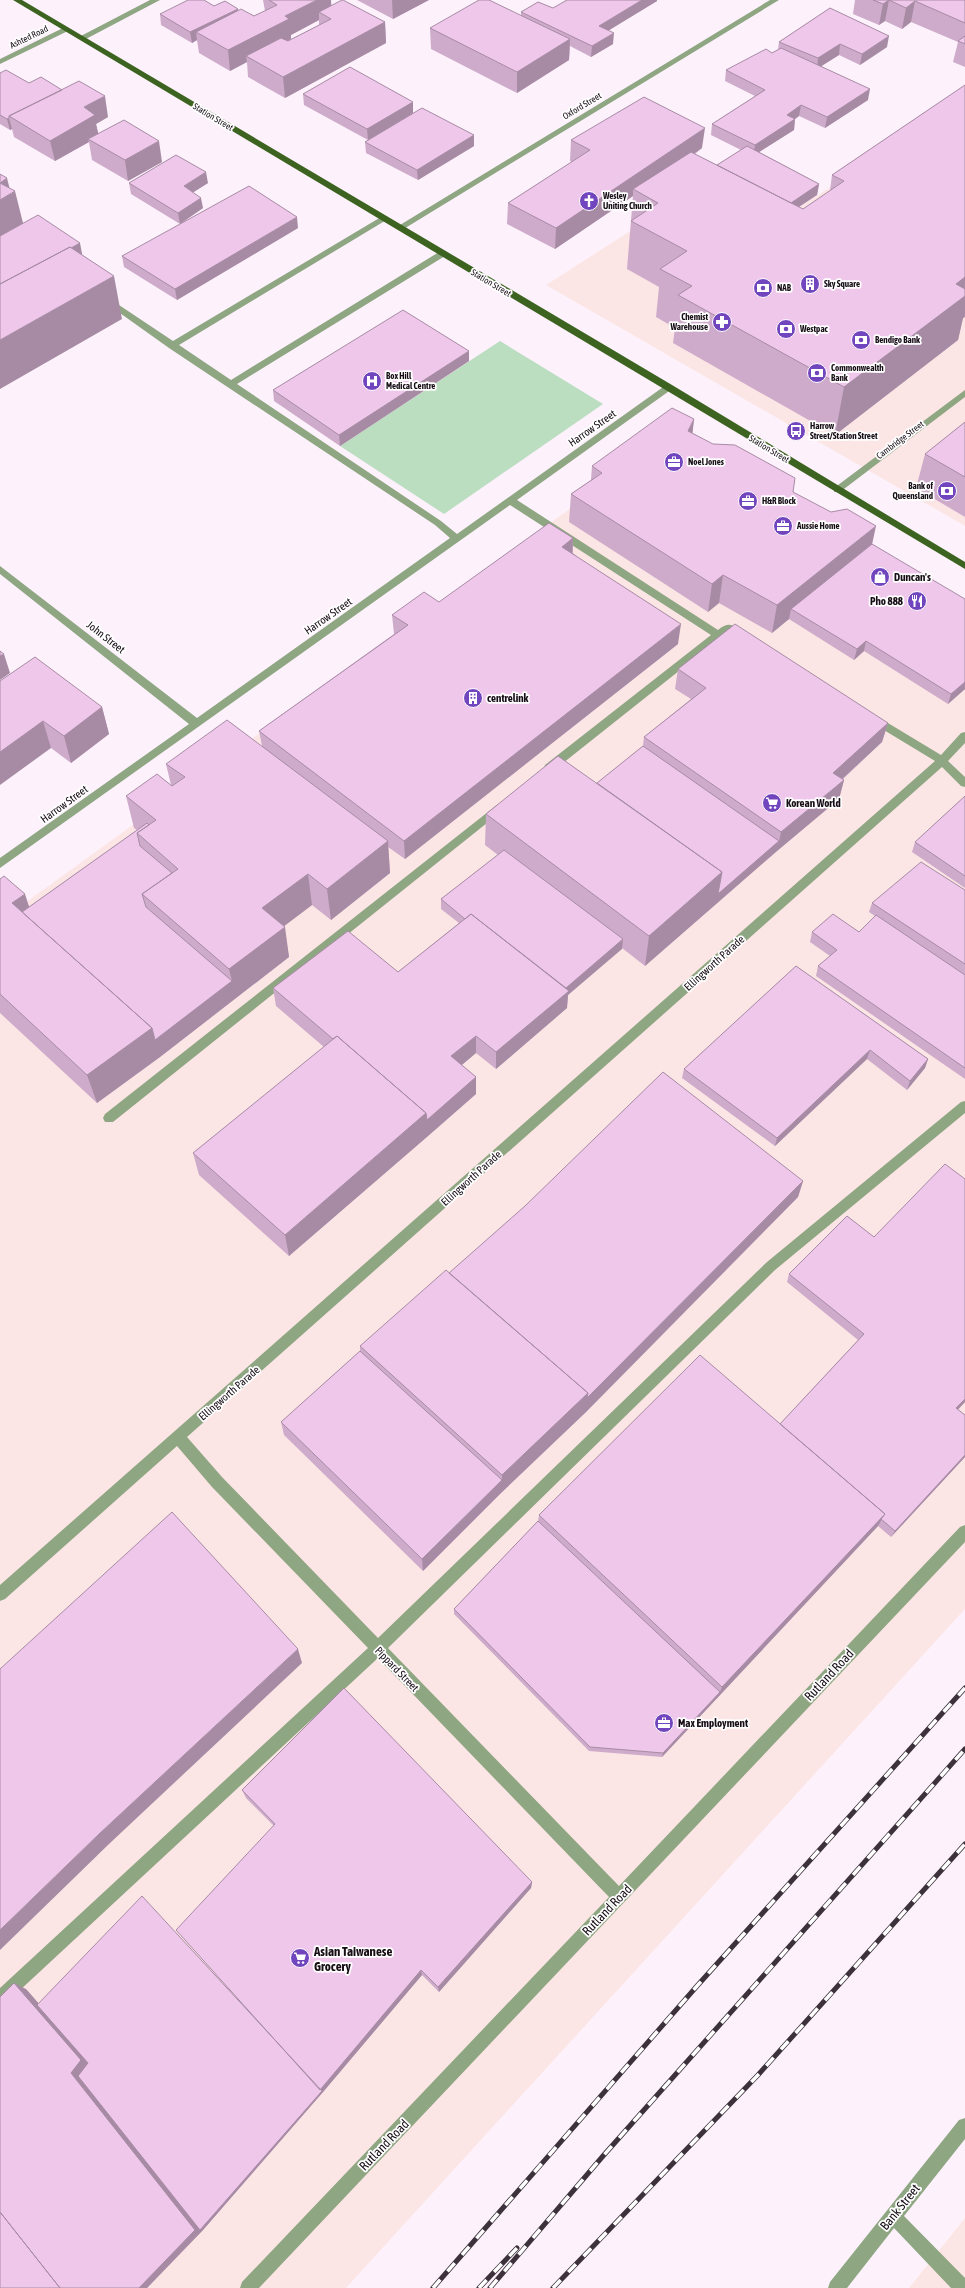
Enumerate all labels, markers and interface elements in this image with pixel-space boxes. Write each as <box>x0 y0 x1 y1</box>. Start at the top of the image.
street label: Ashted Road <box>8 23 50 51</box>
street label: Oxford Street <box>561 90 604 121</box>
street label: Station Street <box>191 101 235 133</box>
church icon: Wesley Uniting Church <box>578 190 600 212</box>
place label: Wesley Uniting Church <box>602 191 653 211</box>
street label: Station Street <box>469 267 513 299</box>
building icon: Sky Square <box>799 273 821 295</box>
bank icon: NAB <box>752 277 774 299</box>
place label: Sky Square <box>824 279 860 289</box>
place label: NAB <box>777 283 792 293</box>
pharmacy icon: Chemist Warehouse <box>711 311 733 333</box>
place label: Chemist Warehouse <box>670 312 708 332</box>
bank icon: Westpac <box>775 318 797 340</box>
place label: Westpac <box>799 324 829 334</box>
bank icon: Bendigo Bank <box>850 329 872 351</box>
place label: Bendigo Bank <box>875 335 921 345</box>
bank icon: Commonwealth Bank <box>806 362 828 384</box>
place label: Commonwealth Bank <box>831 363 884 383</box>
hospital icon: Box Hill Medical Centre <box>361 370 383 392</box>
place label: Box Hill Medical Centre <box>386 371 435 391</box>
street label: Harrow Street <box>566 407 618 449</box>
street label: Cambridge Street <box>874 419 926 461</box>
bus stop icon: Harrow Street/Station Street <box>785 420 807 442</box>
place label: Harrow Street/Station Street <box>810 421 878 441</box>
street label: Station Street <box>747 433 791 465</box>
office icon: Noel Jones <box>663 451 685 473</box>
place label: Noel Jones <box>688 457 725 467</box>
bank icon: Bank of Queensland <box>936 480 958 502</box>
place label: Bank of Queensland <box>893 481 934 501</box>
office icon: H&R Block <box>737 490 759 512</box>
place label: H&R Block <box>762 496 797 506</box>
office icon: Aussie Home <box>772 515 794 537</box>
place label: Aussie Home <box>796 521 840 531</box>
shop icon: Duncan's <box>869 566 891 588</box>
place label: Duncan's <box>894 571 931 583</box>
restaurant icon: Pho 888 <box>906 590 928 612</box>
street label: Harrow Street <box>302 595 354 637</box>
place label: Pho 888 <box>870 595 903 607</box>
street label: John Street <box>85 618 127 656</box>
building icon: centrelink <box>462 687 484 709</box>
place label: centrelink <box>487 692 529 704</box>
street label: Harrow Street <box>38 783 90 825</box>
supermarket icon: Korean World <box>761 792 783 814</box>
place label: Korean World <box>786 797 841 809</box>
street label: Ellingworth Parade <box>682 933 746 993</box>
street label: Ellingworth Parade <box>439 1148 503 1208</box>
street label: Ellingworth Parade <box>196 1363 262 1423</box>
street label: Pippard Street <box>373 1644 421 1694</box>
street label: Rutland Road <box>801 1646 857 1704</box>
office icon: Max Employment <box>653 1712 675 1734</box>
place label: Max Employment <box>678 1717 749 1729</box>
street label: Rutland Road <box>579 1881 635 1939</box>
place label: Asian Taiwanese Grocery <box>313 1944 392 1974</box>
supermarket icon: Asian Taiwanese Grocery <box>289 1947 311 1969</box>
street label: Rutland Road <box>356 2116 412 2174</box>
street label: Bank Street <box>877 2181 923 2233</box>

